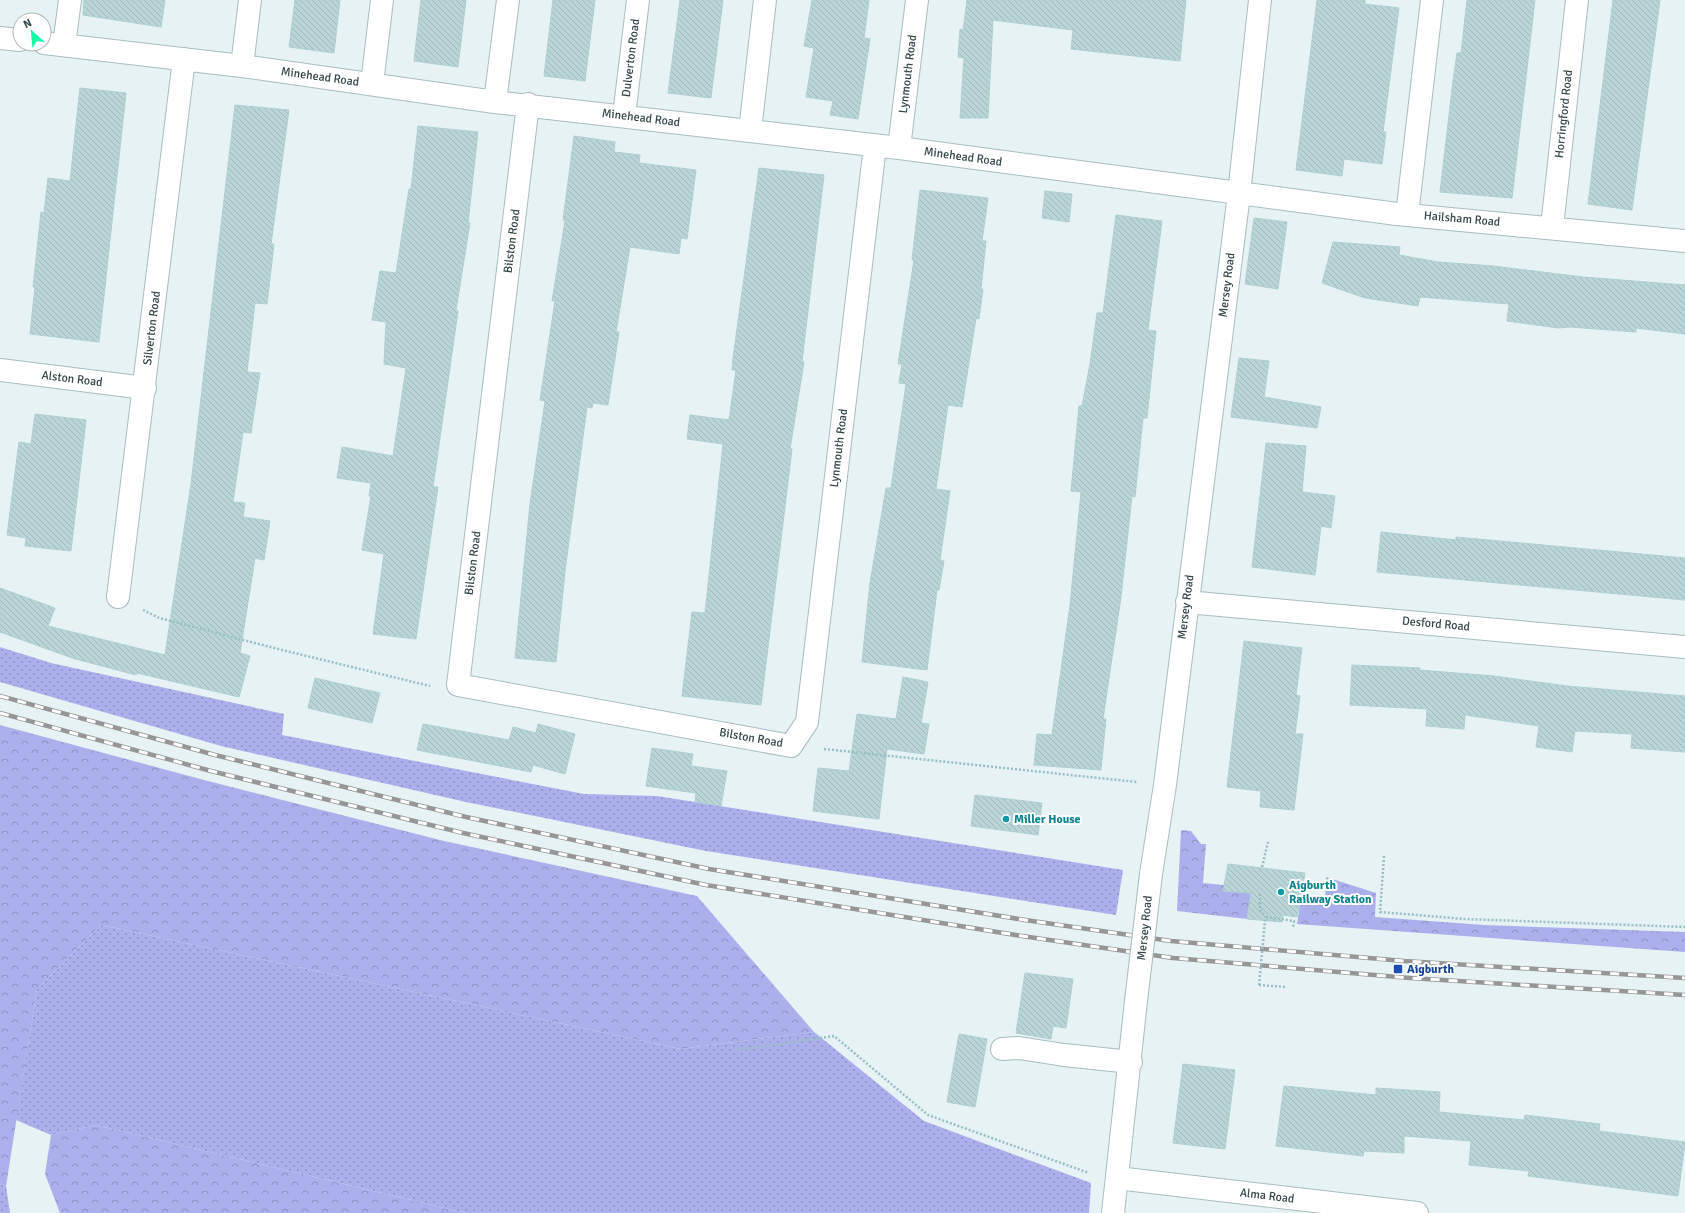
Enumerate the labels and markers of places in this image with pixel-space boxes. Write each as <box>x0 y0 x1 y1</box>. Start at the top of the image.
place label: Miller House <box>1014 812 1081 827</box>
marker: Miller House <box>1001 814 1011 824</box>
place label: Aigburth Railway Station <box>1289 878 1372 907</box>
marker: Aigburth Railway Station <box>1276 887 1286 897</box>
place label: Aigburth <box>1407 962 1454 977</box>
marker: Aigburth <box>1392 963 1404 975</box>

